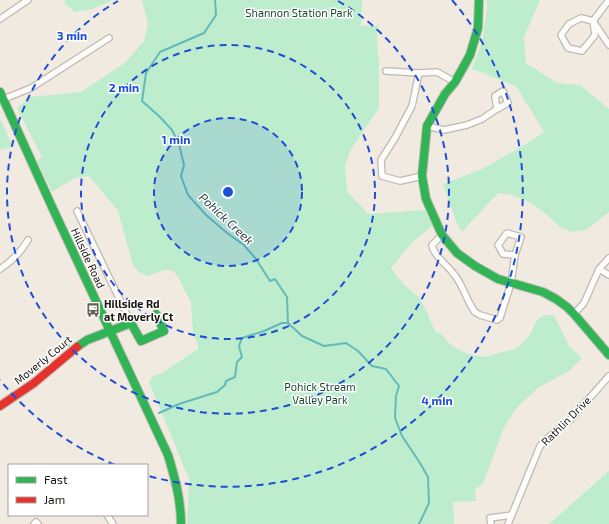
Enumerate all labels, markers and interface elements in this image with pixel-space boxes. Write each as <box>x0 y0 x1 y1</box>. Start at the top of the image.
park label: Shannon Station Park <box>245 6 353 19</box>
text: 3 min <box>57 28 87 42</box>
text: 2 min <box>109 80 139 94</box>
text: 1 min <box>162 132 190 146</box>
centre of rings <box>221 185 235 199</box>
water label: Pohick Creek <box>197 190 257 247</box>
street label: Hillside Road <box>69 226 108 290</box>
place label: Hillside Rd at Moverly Ct <box>104 297 174 324</box>
bus stop icon: Hillside Rd at Moverly Ct <box>85 302 101 318</box>
street label: Moverly Court <box>11 332 74 387</box>
park label: Pohick Stream Valley Park <box>284 380 356 406</box>
text: 4 min <box>421 393 453 407</box>
street label: Rathlin Drive <box>538 393 593 448</box>
legend <box>8 464 148 516</box>
text: Fast <box>44 472 68 486</box>
text: Jam <box>44 492 65 506</box>

